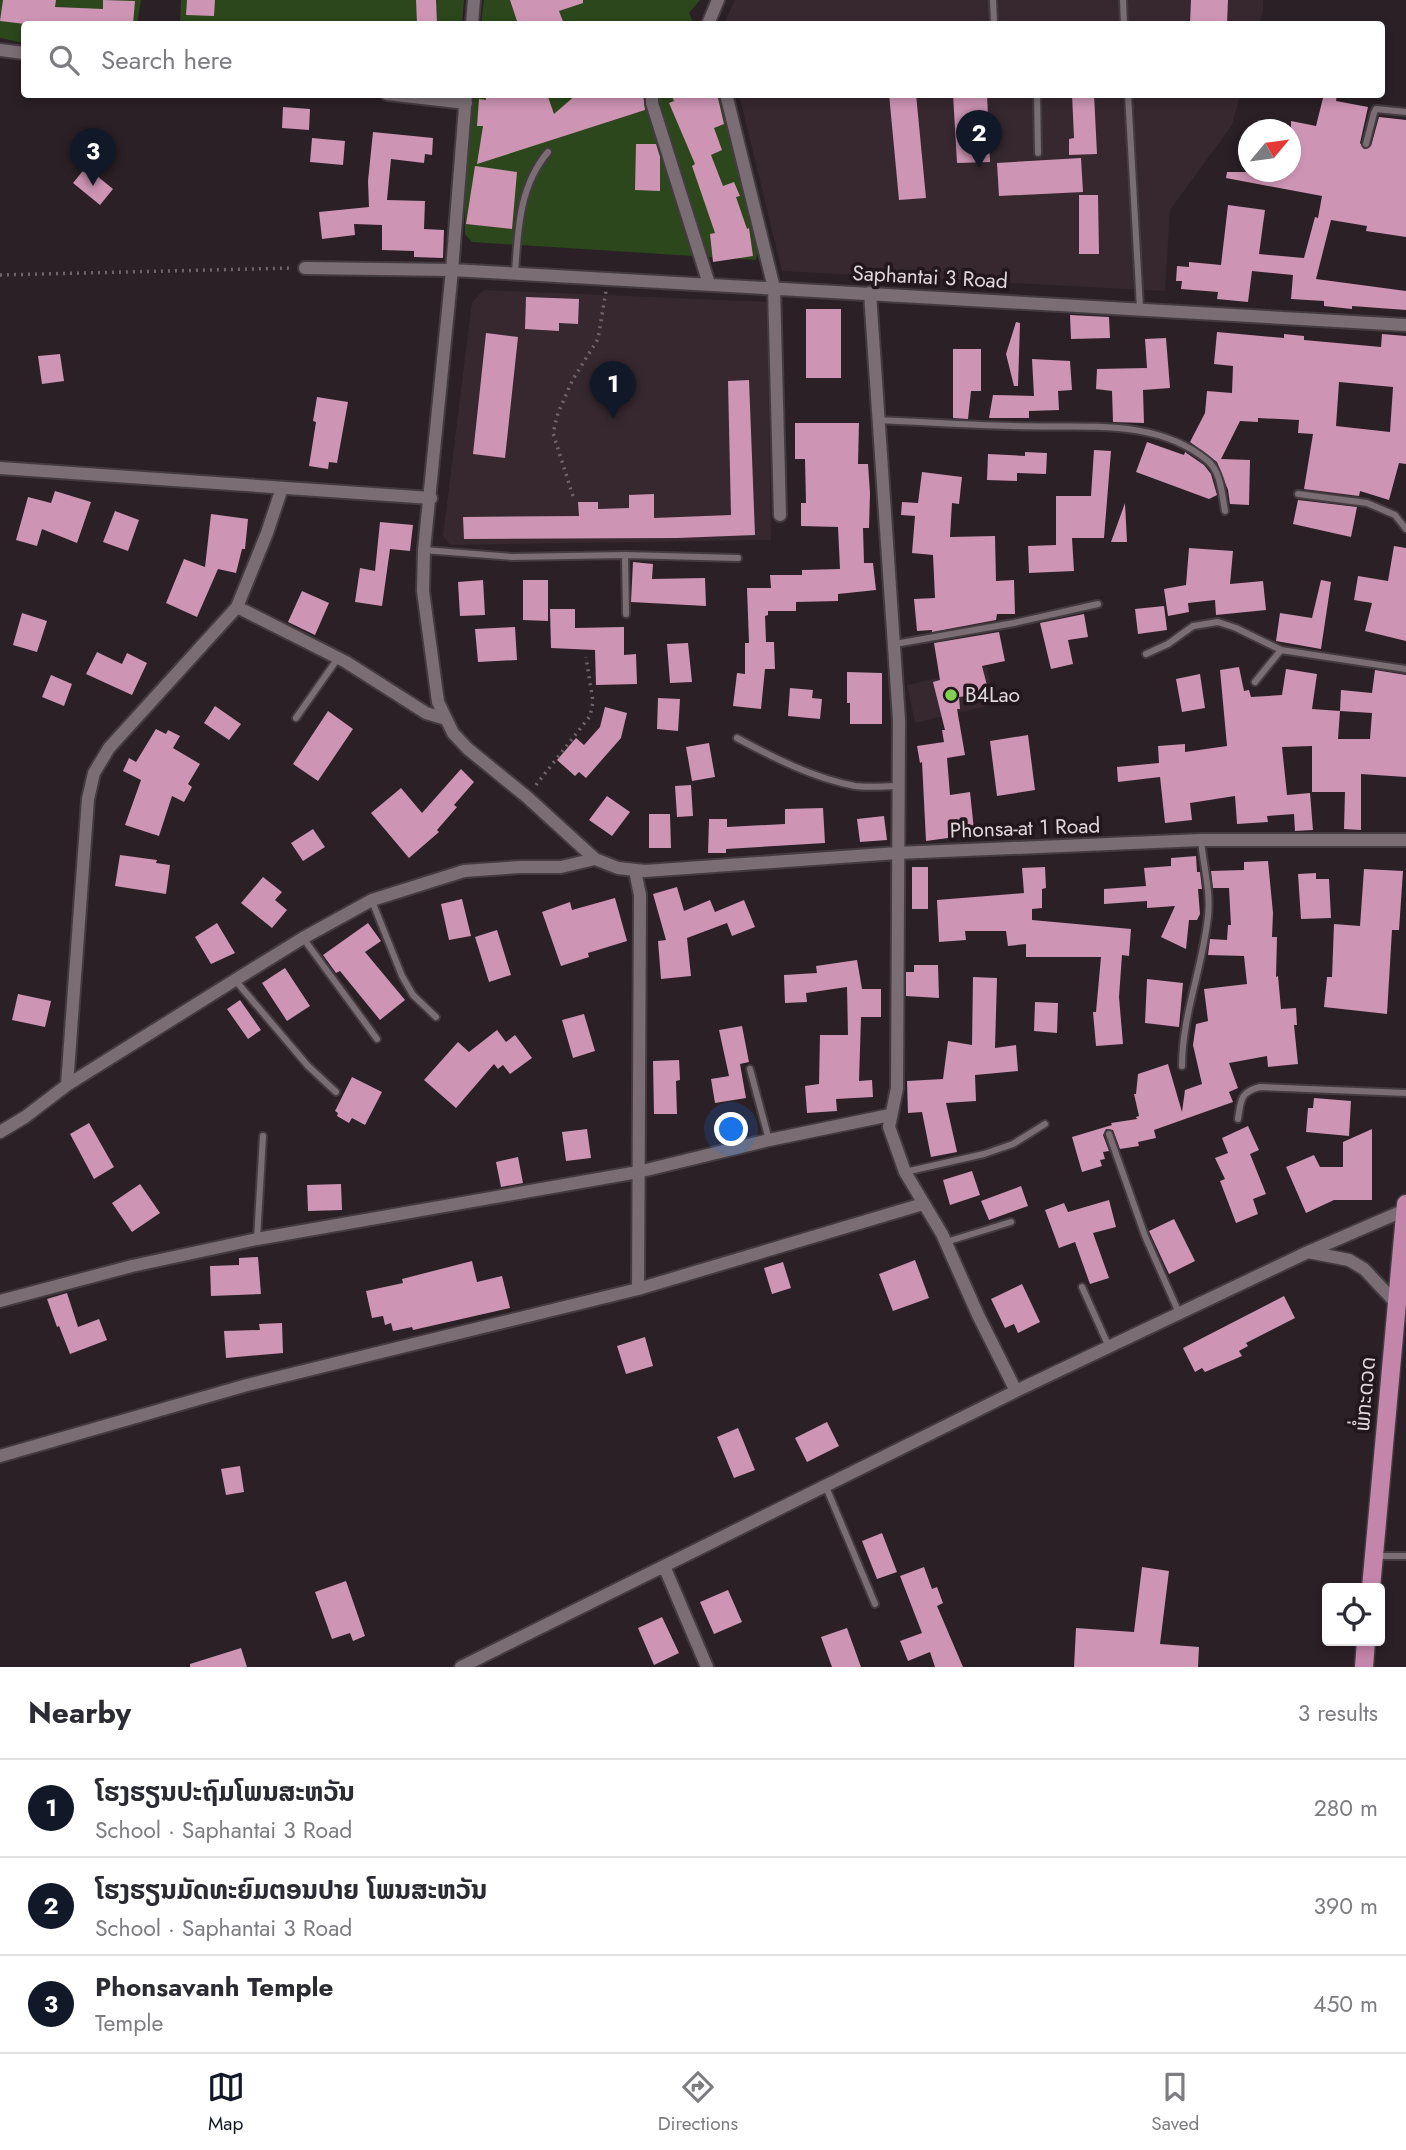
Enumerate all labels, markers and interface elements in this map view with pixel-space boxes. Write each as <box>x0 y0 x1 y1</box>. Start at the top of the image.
search box <box>21 21 1385 98</box>
icon: search <box>45 41 83 79</box>
text: Search here <box>101 41 233 79</box>
pin: 2 <box>956 110 1002 168</box>
north arrow <box>1238 119 1301 182</box>
pin: 3 <box>70 128 116 186</box>
street label: Saphantai 3 Road <box>851 258 1009 296</box>
pin: 1 <box>590 361 636 419</box>
place label: B4Lao <box>965 680 1020 710</box>
marker: B4Lao <box>943 687 959 703</box>
street label: Phonsa-at 1 Road <box>949 810 1101 846</box>
your location <box>714 1112 748 1146</box>
street label: ພໍ່ກະດວດ <box>1346 1355 1383 1433</box>
map controls <box>1322 1583 1385 1646</box>
button: locate <box>1322 1583 1385 1646</box>
text: Nearby <box>28 1691 131 1734</box>
text: 3 results <box>1298 1696 1378 1730</box>
text: ໂຮງຮຽນປະຖົມໂພນສະຫວັນ <box>95 1773 355 1811</box>
text: 1 <box>45 1791 57 1825</box>
text: 280 m <box>1314 1791 1378 1825</box>
text: School · Saphantai 3 Road <box>95 1813 352 1847</box>
text: ໂຮງຮຽນມັດທະຍົມຕອນປາຍ ໂພນສະຫວັນ <box>95 1871 487 1909</box>
text: 2 <box>43 1889 59 1923</box>
text: 390 m <box>1314 1889 1378 1923</box>
text: School · Saphantai 3 Road <box>95 1911 352 1945</box>
text: Phonsavanh Temple <box>95 1968 333 2006</box>
text: 3 <box>44 1987 58 2021</box>
text: 450 m <box>1313 1987 1378 2021</box>
text: Temple <box>95 2006 163 2040</box>
tab: Map <box>207 2068 245 2137</box>
tab: Directions <box>658 2068 738 2137</box>
tab: Saved <box>1151 2068 1199 2137</box>

